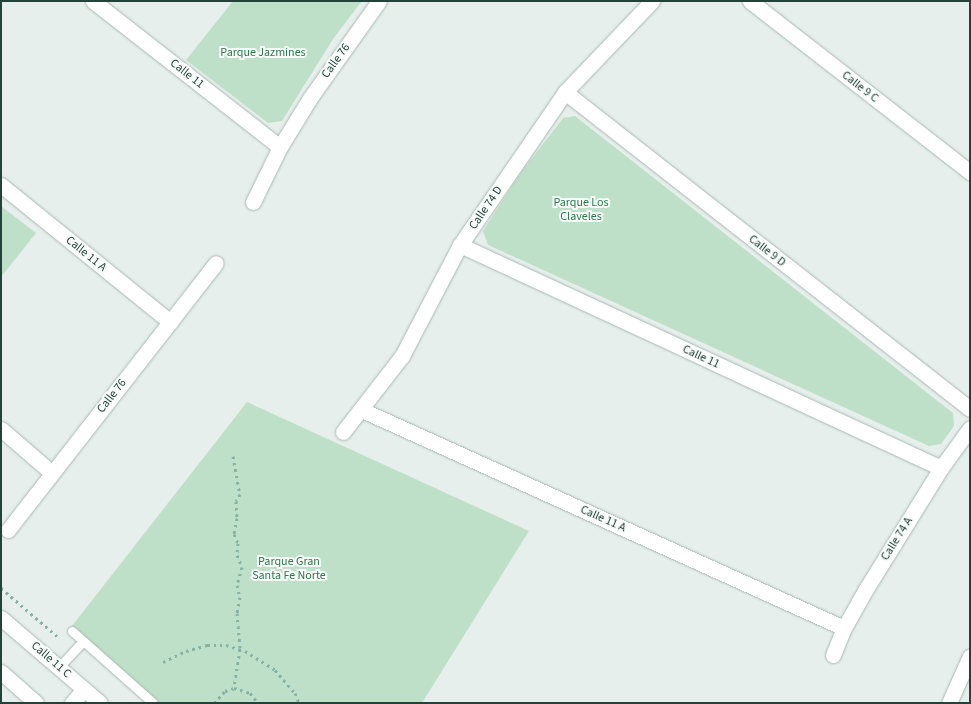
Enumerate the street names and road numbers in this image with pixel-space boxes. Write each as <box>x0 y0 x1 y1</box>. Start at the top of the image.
street label: Calle 76 <box>319 41 353 81</box>
street label: Calle 11 <box>167 56 207 92</box>
street label: Calle 9 C <box>839 68 881 106</box>
street label: Calle 74 D <box>466 184 506 232</box>
street label: Calle 9 D <box>746 232 788 270</box>
street label: Calle 11 A <box>63 233 109 275</box>
street label: Calle 11 <box>680 342 722 372</box>
street label: Calle 76 <box>94 376 130 416</box>
street label: Calle 11 A <box>578 503 628 535</box>
street label: Calle 74 A <box>878 515 916 563</box>
street label: Calle 11 C <box>28 639 74 681</box>

